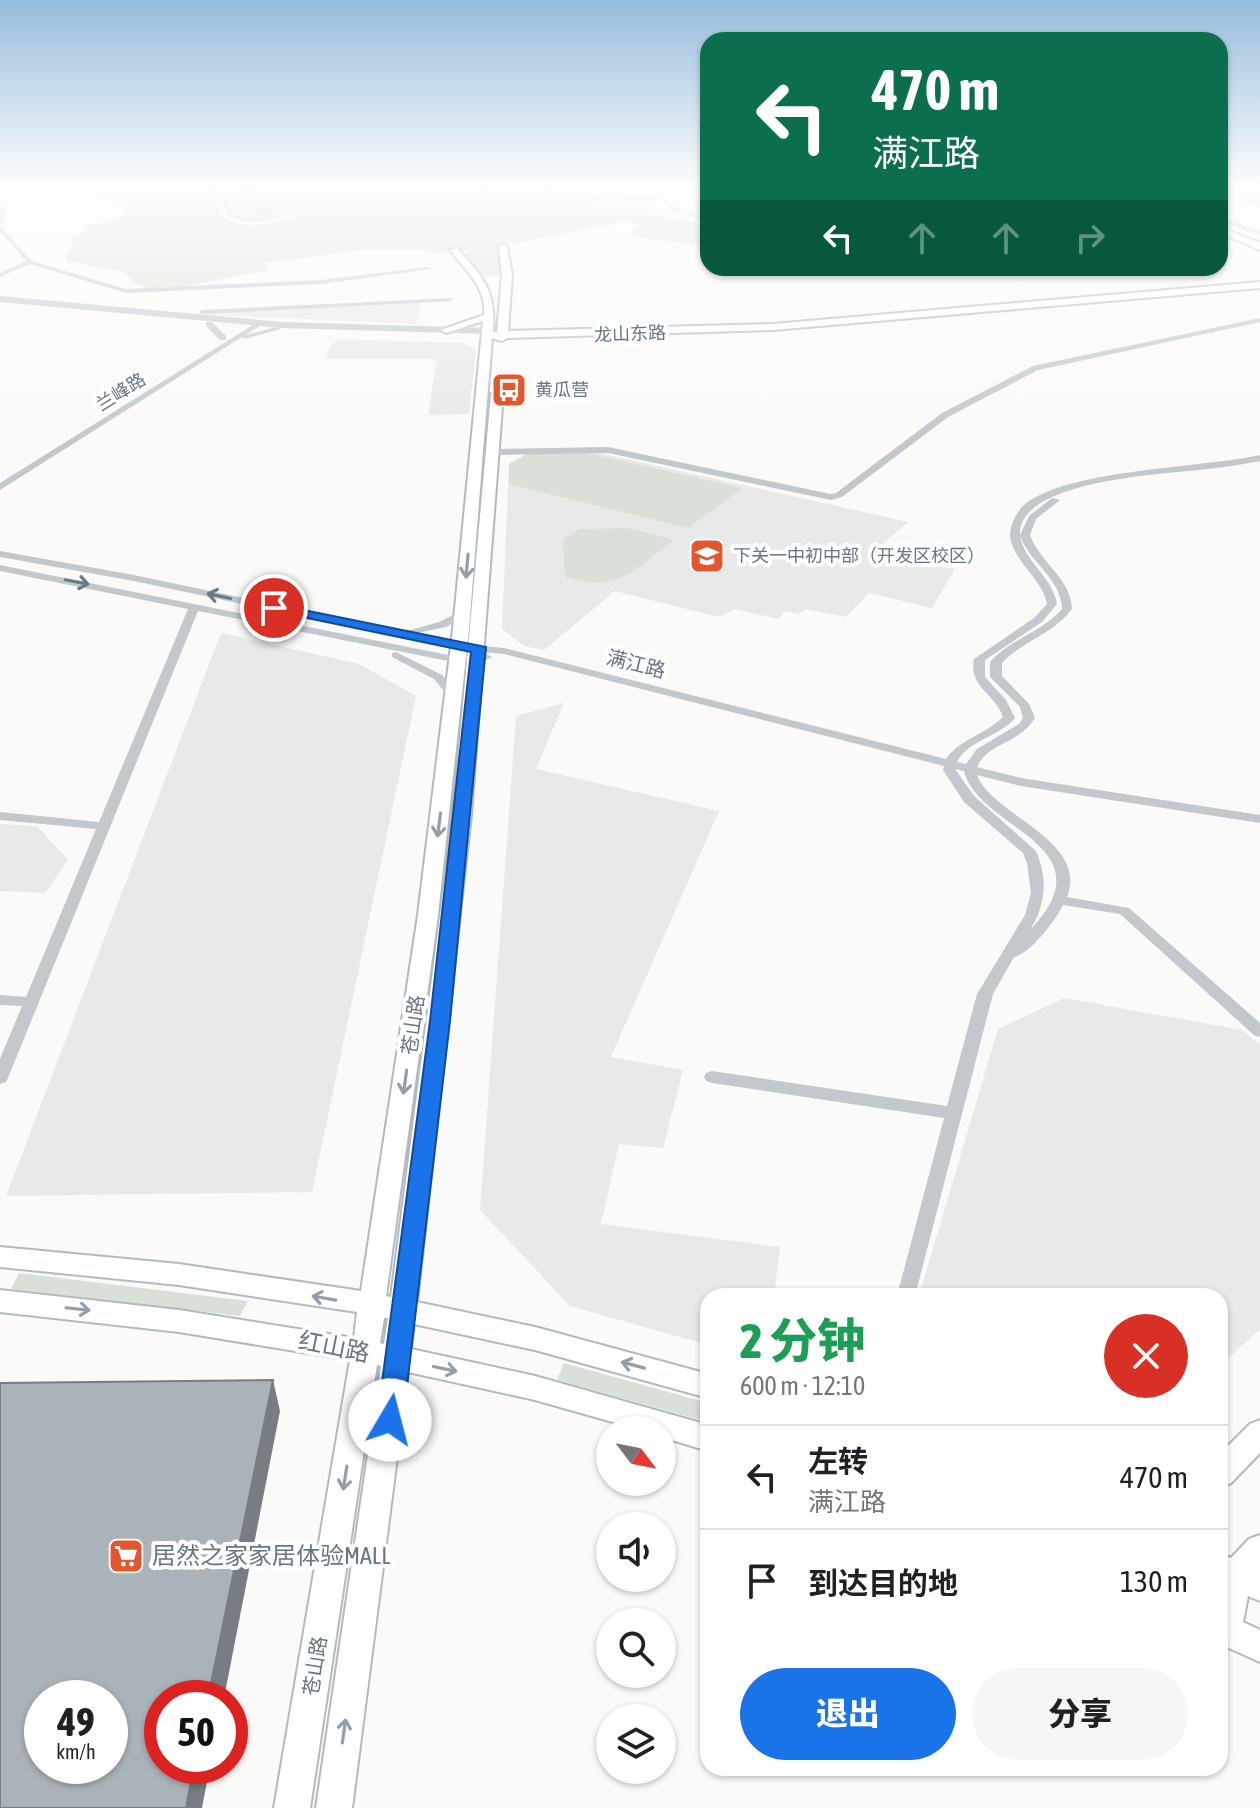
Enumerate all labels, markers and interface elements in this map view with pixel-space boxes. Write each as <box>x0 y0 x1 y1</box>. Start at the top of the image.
text: 470 m <box>872 58 999 122</box>
icon: left <box>740 64 844 168</box>
text: 满江路 <box>872 132 980 174</box>
icon: left <box>816 216 860 260</box>
icon: ahead <box>900 216 944 260</box>
icon: ahead <box>984 216 1028 260</box>
icon: right <box>1068 216 1112 260</box>
street label: 龙山东路 <box>594 322 666 345</box>
street label: 兰峰路 <box>92 368 149 415</box>
bus stop icon: 黄瓜营 <box>490 371 528 409</box>
place label: 黄瓜营 <box>535 379 589 400</box>
school or university icon: 下关一中初中部（开发区校区） <box>688 537 726 575</box>
place label: 下关一中初中部（开发区校区） <box>733 545 985 566</box>
one-way arrow <box>459 552 474 579</box>
pin <box>240 574 308 642</box>
one-way arrow <box>63 576 89 591</box>
icon: arrive <box>252 586 296 630</box>
one-way arrow <box>207 588 232 603</box>
street label: 满江路 <box>604 645 668 682</box>
one-way arrow <box>431 812 446 837</box>
street label: 苍山路 <box>397 994 428 1056</box>
one-way arrow <box>397 1069 412 1095</box>
one-way arrow <box>312 1290 337 1305</box>
one-way arrow <box>64 1301 91 1316</box>
text: 2 分钟 <box>740 1313 865 1368</box>
button: close <box>1104 1314 1188 1398</box>
street label: 红山路 <box>296 1326 372 1367</box>
one-way arrow <box>620 1356 646 1371</box>
one-way arrow <box>431 1362 457 1377</box>
text: 600 m · 12:10 <box>740 1371 865 1401</box>
position arrow <box>348 1378 432 1462</box>
north arrow <box>596 1416 676 1496</box>
map controls <box>596 1416 676 1784</box>
text: 左转 <box>808 1444 868 1478</box>
icon: left <box>740 1455 784 1499</box>
text: 470 m <box>1120 1460 1188 1494</box>
one-way arrow <box>337 1465 352 1490</box>
text: 满江路 <box>808 1487 886 1517</box>
button: sound <box>596 1512 676 1592</box>
supermarket icon: 居然之家家居体验MALL <box>107 1537 145 1575</box>
place label: 居然之家家居体验MALL <box>152 1542 391 1569</box>
icon: arrive <box>740 1559 784 1603</box>
text: 130 m <box>1120 1564 1188 1598</box>
text: 到达目的地 <box>808 1566 958 1600</box>
button: search <box>596 1608 676 1688</box>
street label: 苍山路 <box>298 1634 331 1697</box>
button: 退出 <box>740 1668 956 1760</box>
button: 分享 <box>972 1668 1188 1760</box>
speed limit sign: 50 <box>144 1680 248 1784</box>
text: 49 <box>57 1699 95 1744</box>
button: layers <box>596 1704 676 1784</box>
one-way arrow <box>337 1719 352 1744</box>
text: km/h <box>56 1740 96 1763</box>

